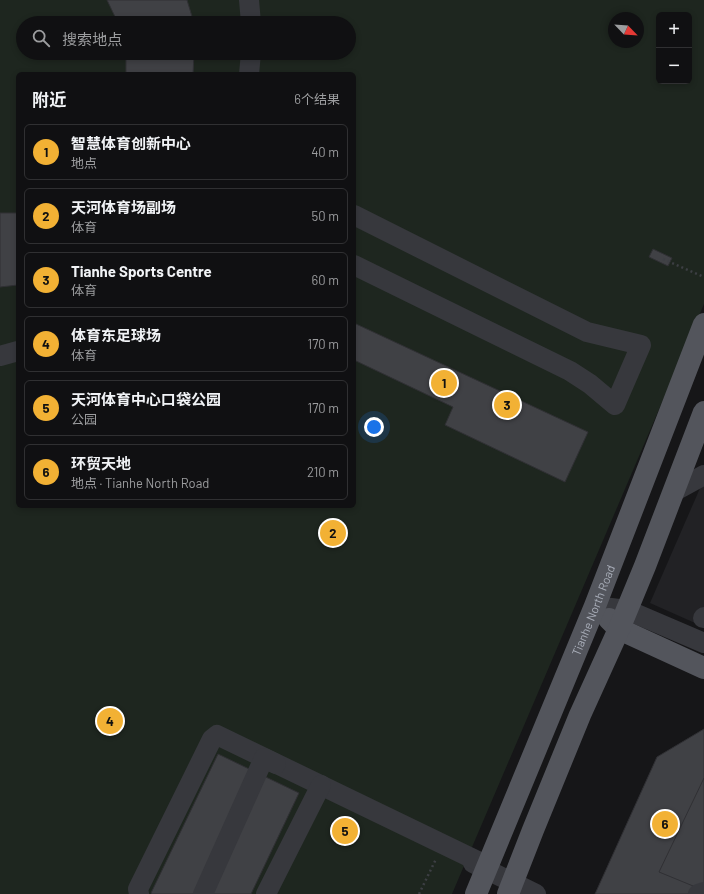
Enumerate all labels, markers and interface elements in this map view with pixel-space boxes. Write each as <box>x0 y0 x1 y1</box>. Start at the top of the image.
north arrow <box>608 12 644 48</box>
map controls <box>656 12 692 84</box>
button: + <box>656 12 692 48</box>
search box <box>16 16 356 60</box>
icon: search <box>30 27 52 49</box>
text: 搜索地点 <box>62 30 122 48</box>
button: − <box>656 48 692 84</box>
text: 附近 <box>32 89 66 109</box>
text: 6个结果 <box>294 91 340 107</box>
text: 智慧体育创新中心 <box>71 134 191 152</box>
text: 1 <box>44 144 48 160</box>
text: 40 m <box>311 144 339 160</box>
text: 地点 <box>71 155 97 171</box>
text: 天河体育场副场 <box>71 198 176 216</box>
text: 2 <box>42 208 50 224</box>
text: 50 m <box>312 208 339 224</box>
text: 体育 <box>71 219 97 235</box>
text: Tianhe Sports Centre <box>71 262 212 280</box>
text: 3 <box>42 272 50 288</box>
text: 60 m <box>312 272 339 288</box>
text: 体育 <box>71 282 97 298</box>
text: 体育东足球场 <box>71 326 161 344</box>
text: 4 <box>42 336 50 352</box>
text: 170 m <box>308 336 339 352</box>
text: 体育 <box>71 347 97 363</box>
pin: 1 <box>431 368 457 398</box>
text: 天河体育中心口袋公园 <box>71 390 221 408</box>
pin: 3 <box>494 390 520 420</box>
text: 5 <box>42 400 50 416</box>
text: 170 m <box>308 400 339 416</box>
text: 公园 <box>71 411 97 427</box>
your location <box>364 417 384 437</box>
text: 环贸天地 <box>71 454 131 472</box>
text: 6 <box>43 464 49 480</box>
text: 210 m <box>307 464 339 480</box>
text: 地点 · Tianhe North Road <box>71 475 209 491</box>
pin: 2 <box>320 518 346 548</box>
street label: Tianhe North Road <box>568 563 617 658</box>
pin: 4 <box>97 706 123 736</box>
pin: 6 <box>652 809 678 839</box>
pin: 5 <box>332 816 358 846</box>

